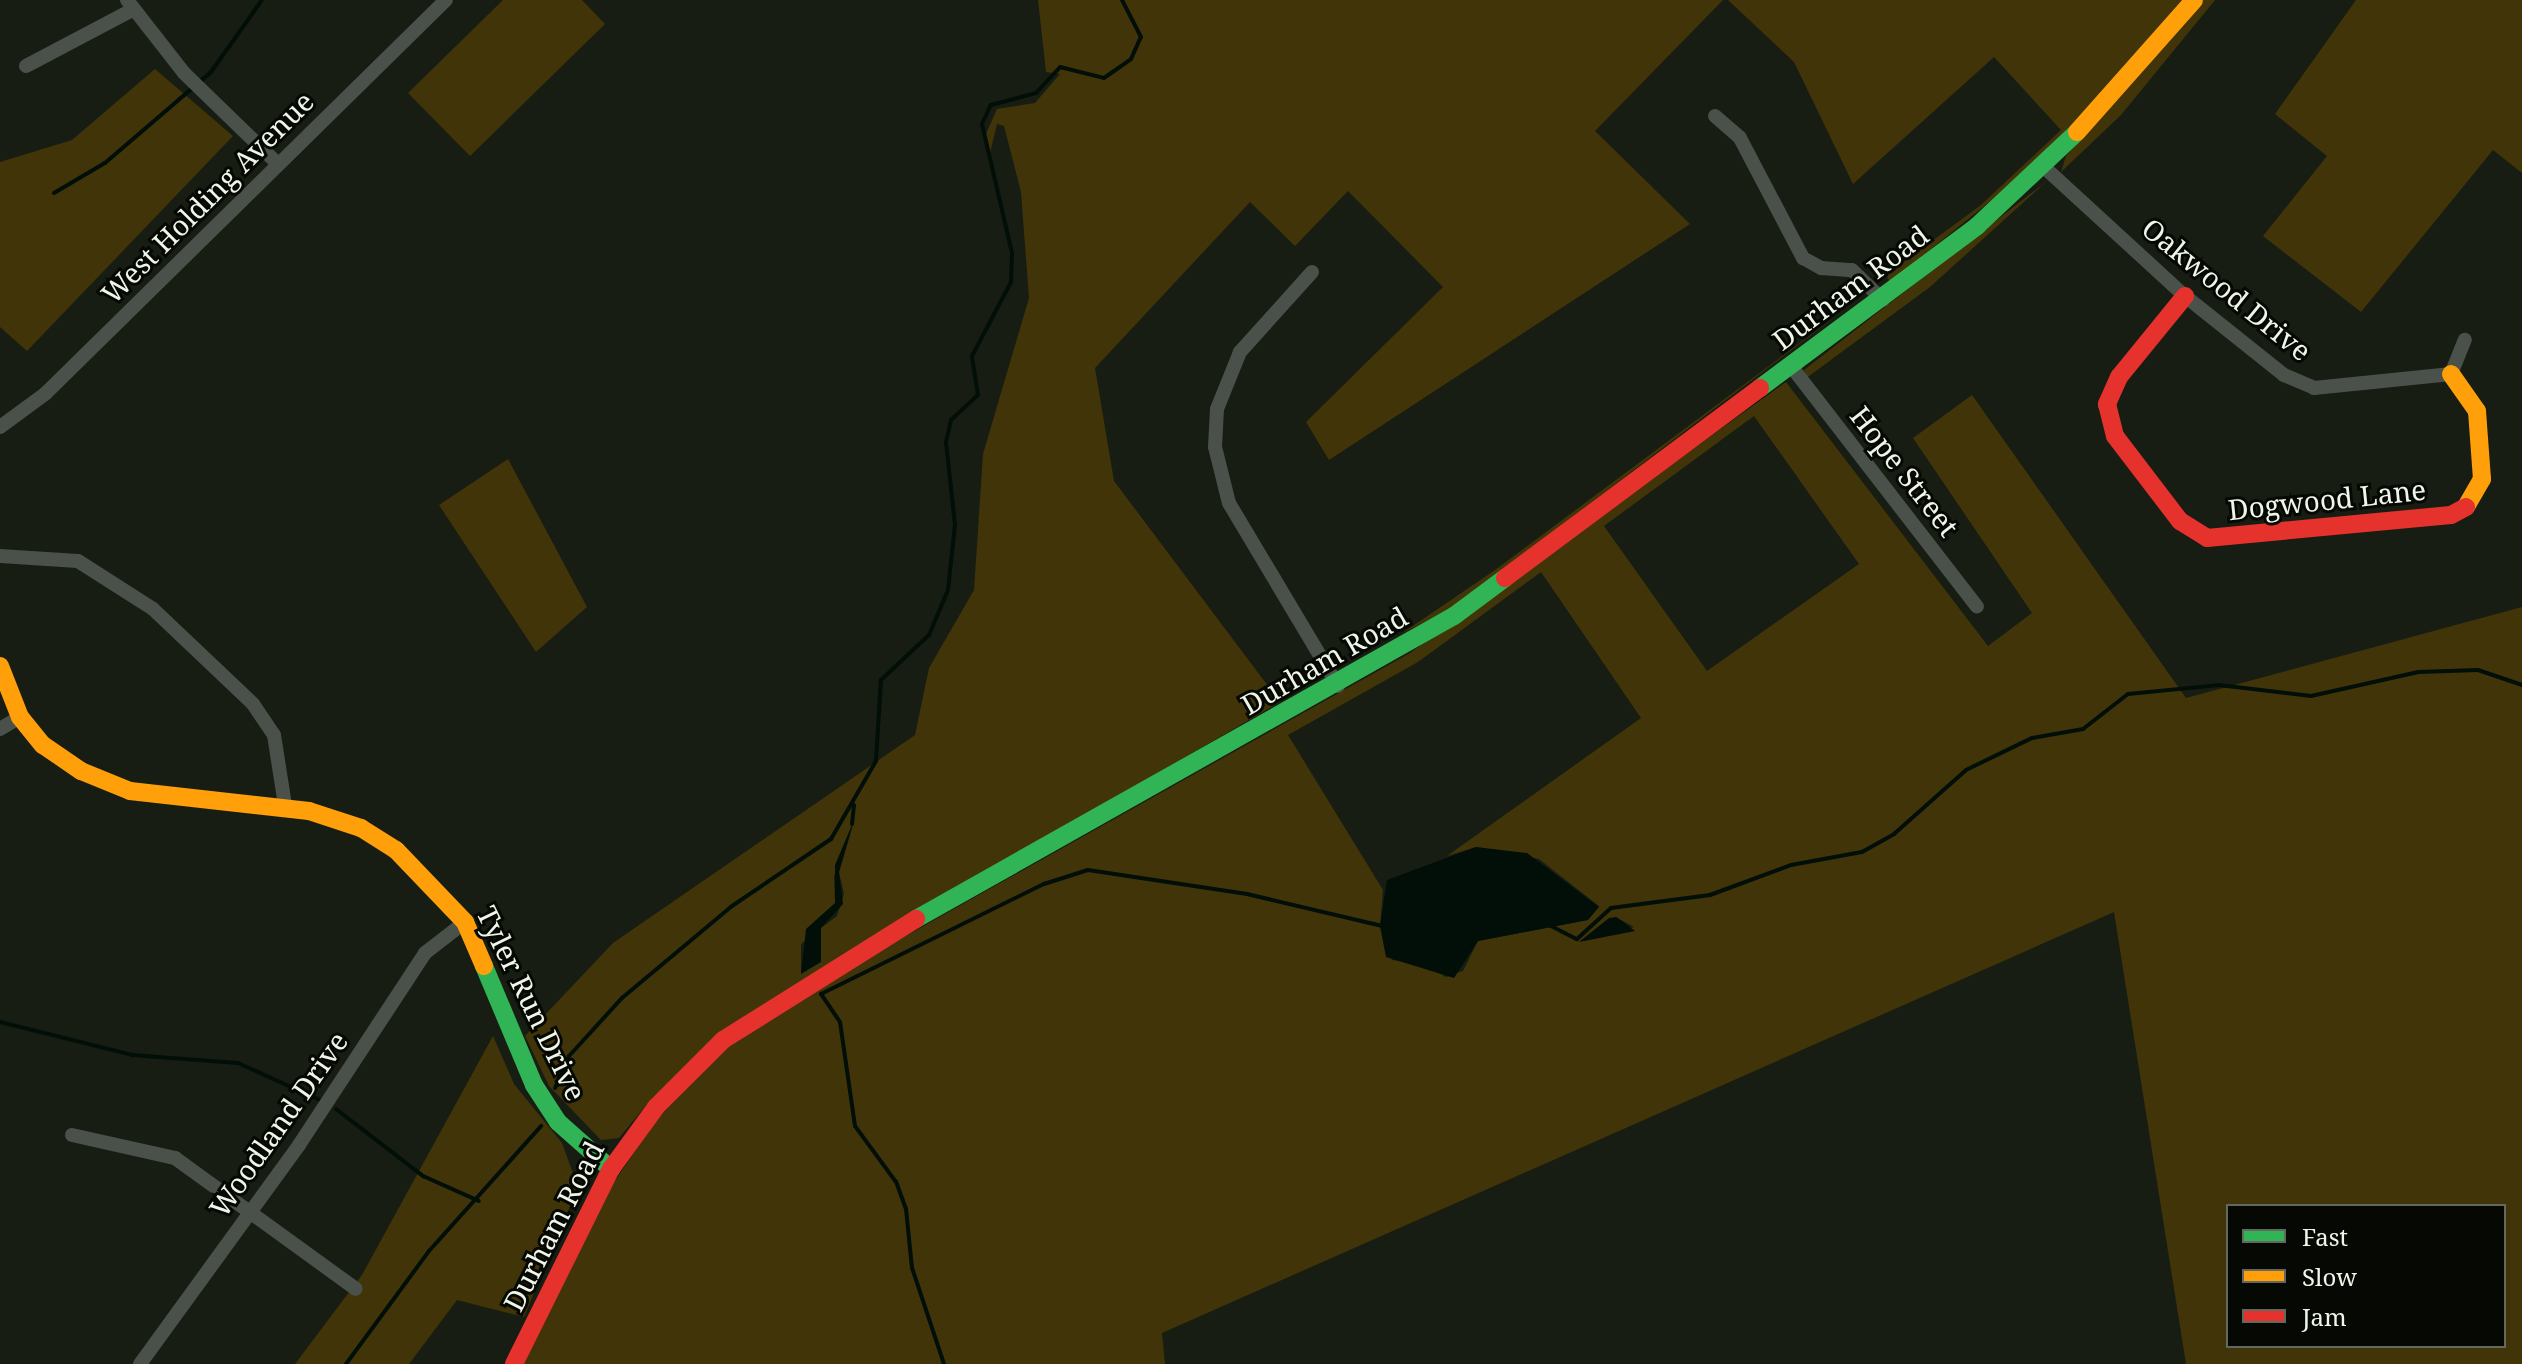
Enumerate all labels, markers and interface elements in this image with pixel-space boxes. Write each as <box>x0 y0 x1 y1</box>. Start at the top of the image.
street label: West Holding Avenue <box>94 84 320 310</box>
street label: Oakwood Drive <box>2136 211 2318 367</box>
street label: Durham Road <box>1766 218 1934 356</box>
street label: Hope Street <box>1844 399 1966 543</box>
street label: Dogwood Lane <box>2226 472 2428 526</box>
street label: Durham Road <box>1235 599 1413 721</box>
street label: Tyler Run Drive <box>470 900 594 1106</box>
street label: Woodland Drive <box>202 1025 354 1223</box>
street label: Durham Road <box>496 1135 610 1317</box>
legend <box>2226 1204 2506 1348</box>
text: Fast <box>2302 1220 2348 1253</box>
text: Slow <box>2302 1260 2357 1293</box>
text: Jam <box>2302 1300 2347 1333</box>

